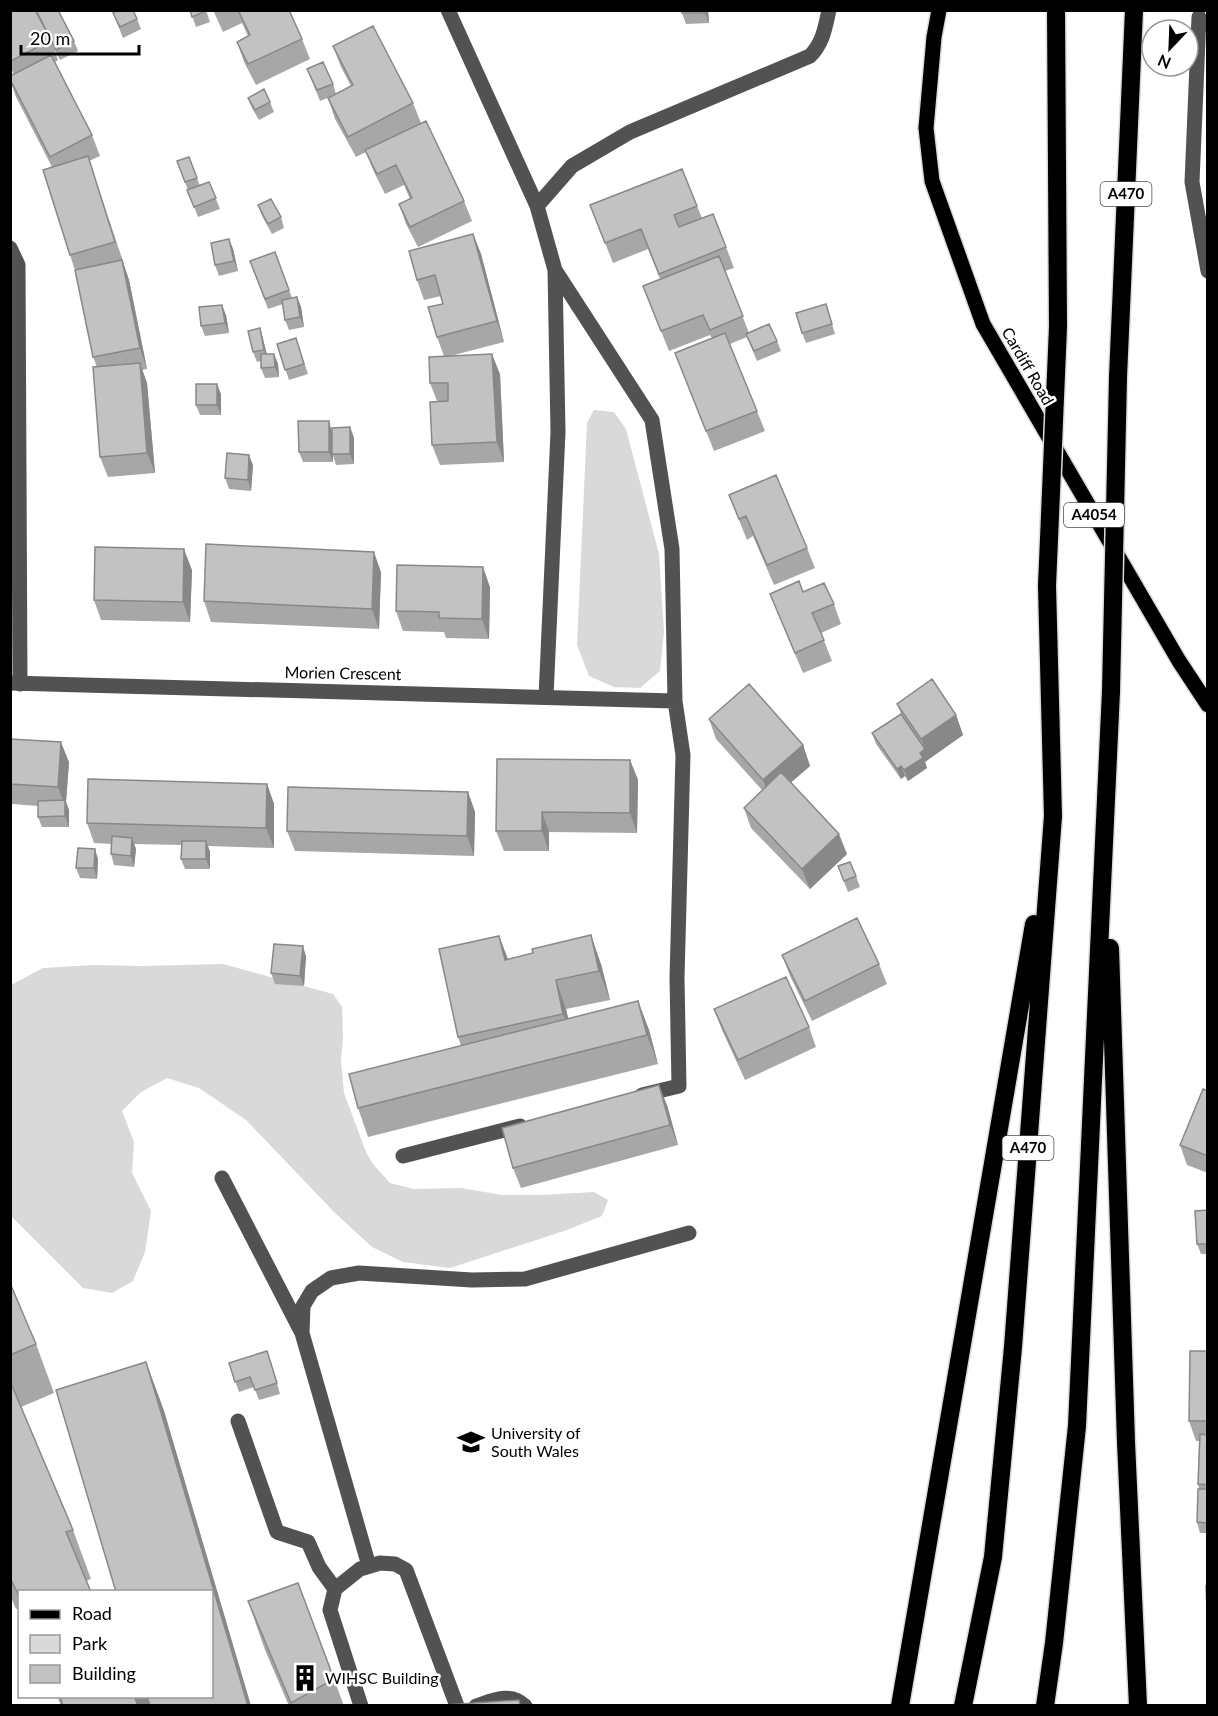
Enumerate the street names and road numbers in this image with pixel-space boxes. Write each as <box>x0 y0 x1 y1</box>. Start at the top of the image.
road number: A470 <box>1100 182 1152 206</box>
street label: Cardiff Road <box>998 323 1058 408</box>
road number: A4054 <box>1064 503 1124 527</box>
street label: Morien Crescent <box>284 662 402 683</box>
road number: A470 <box>1002 1136 1054 1160</box>

